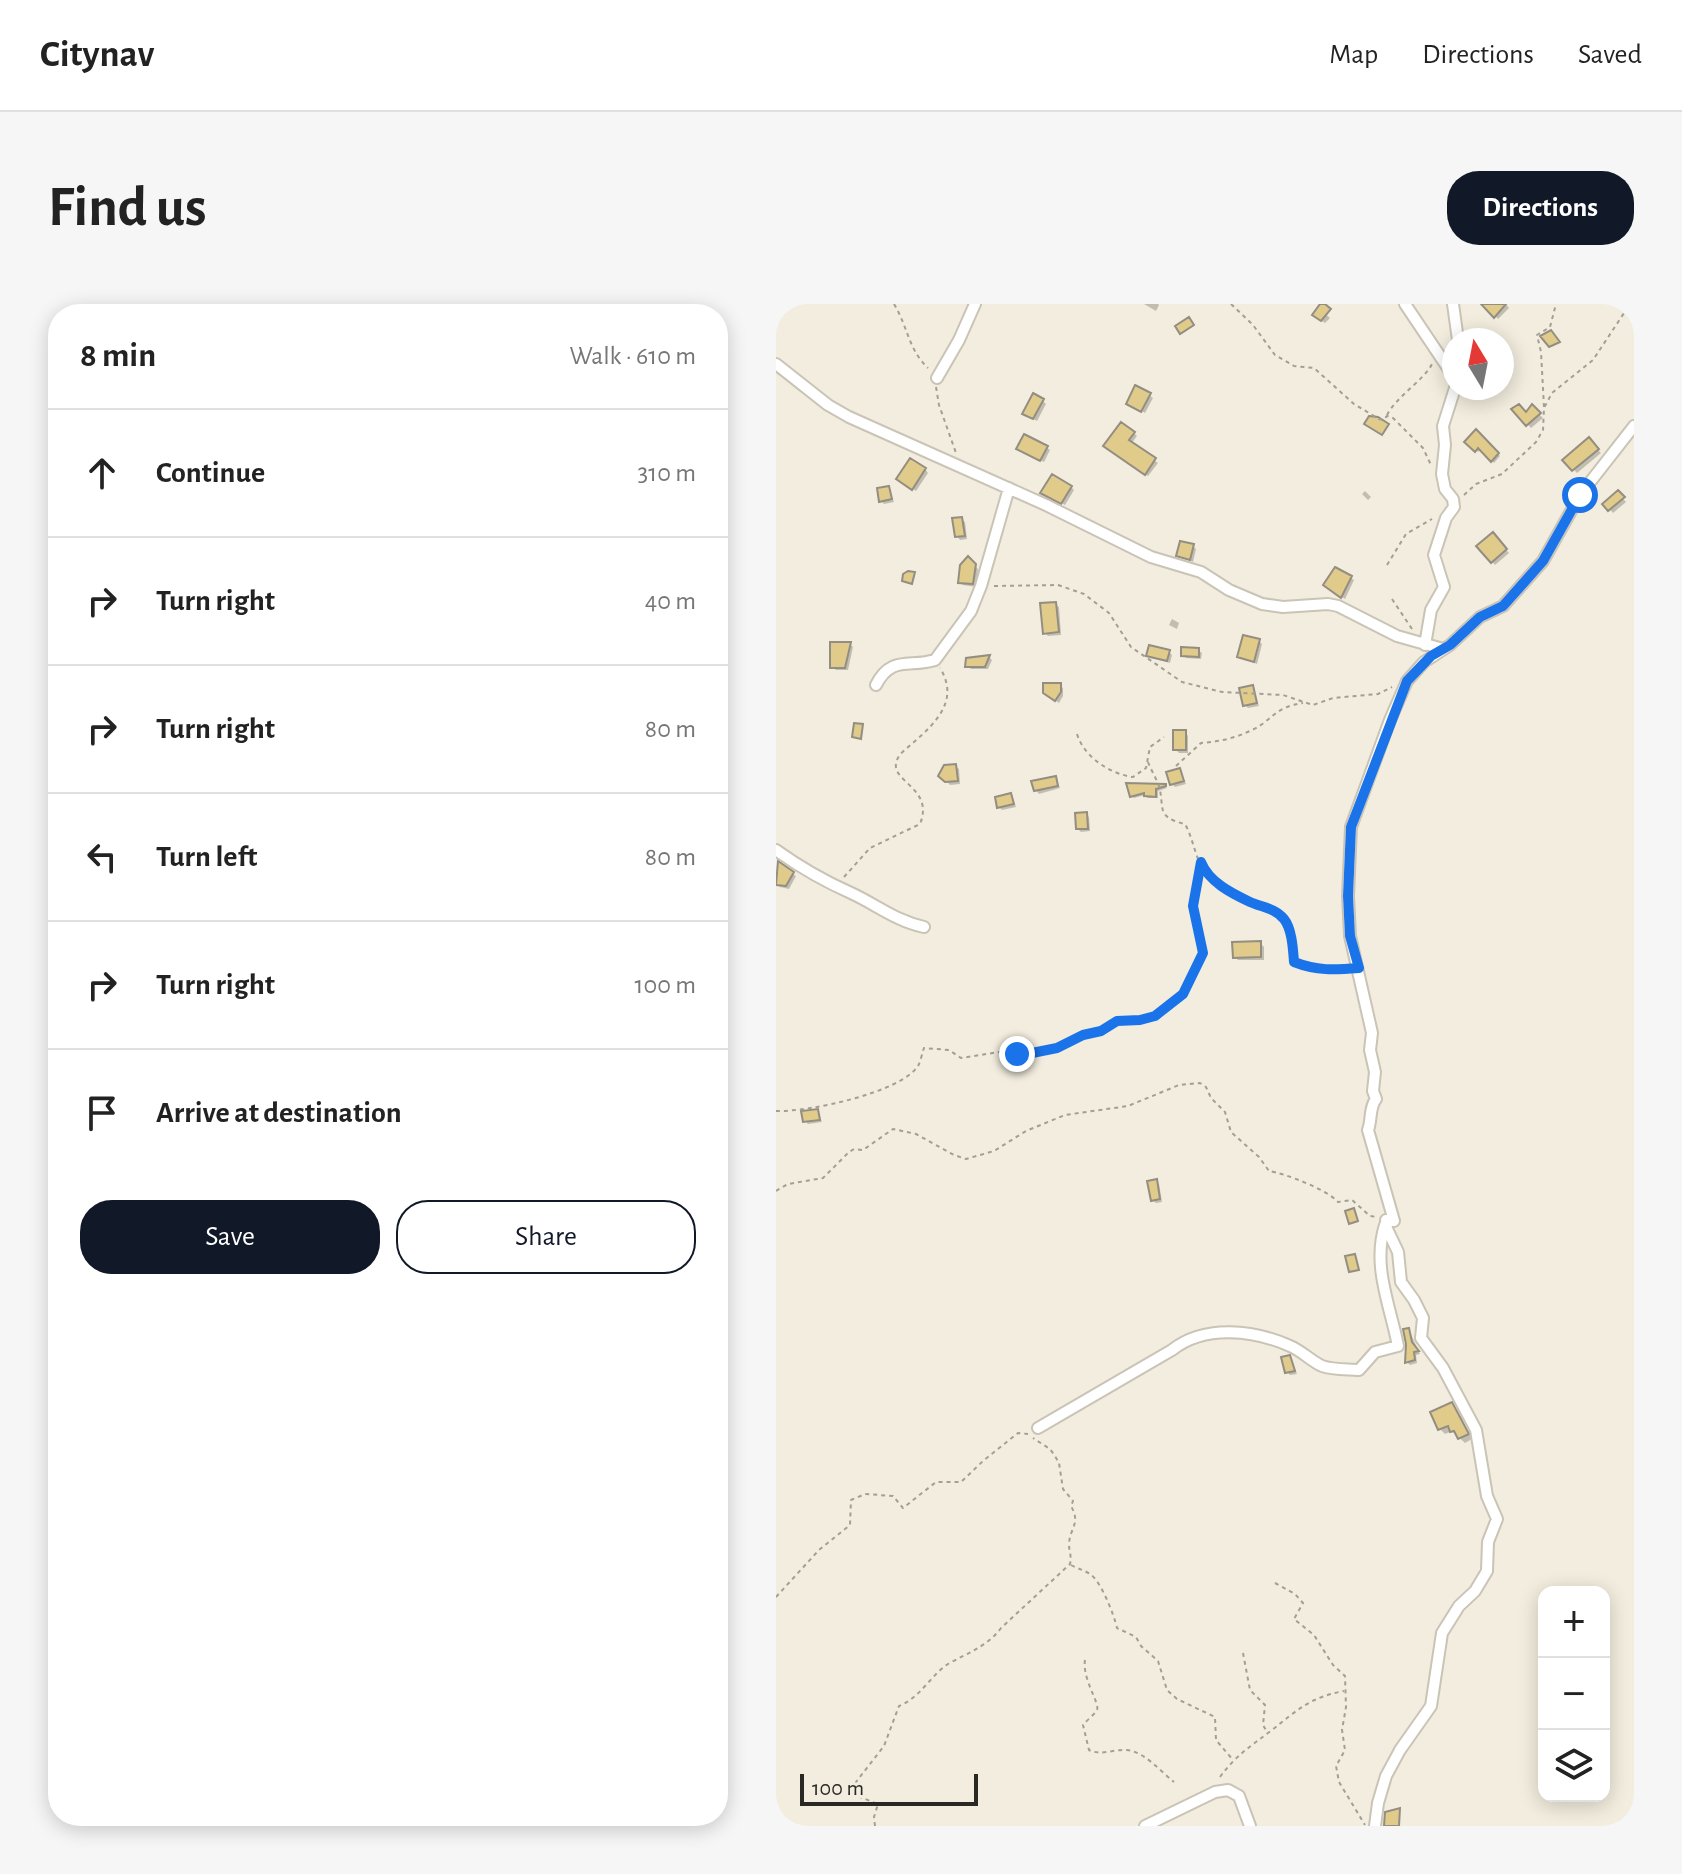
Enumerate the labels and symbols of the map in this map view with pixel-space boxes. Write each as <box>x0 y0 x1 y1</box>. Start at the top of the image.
north arrow <box>1442 328 1514 400</box>
route start <box>1562 477 1598 513</box>
route end <box>999 1036 1035 1072</box>
scale bar <box>800 1770 978 1806</box>

